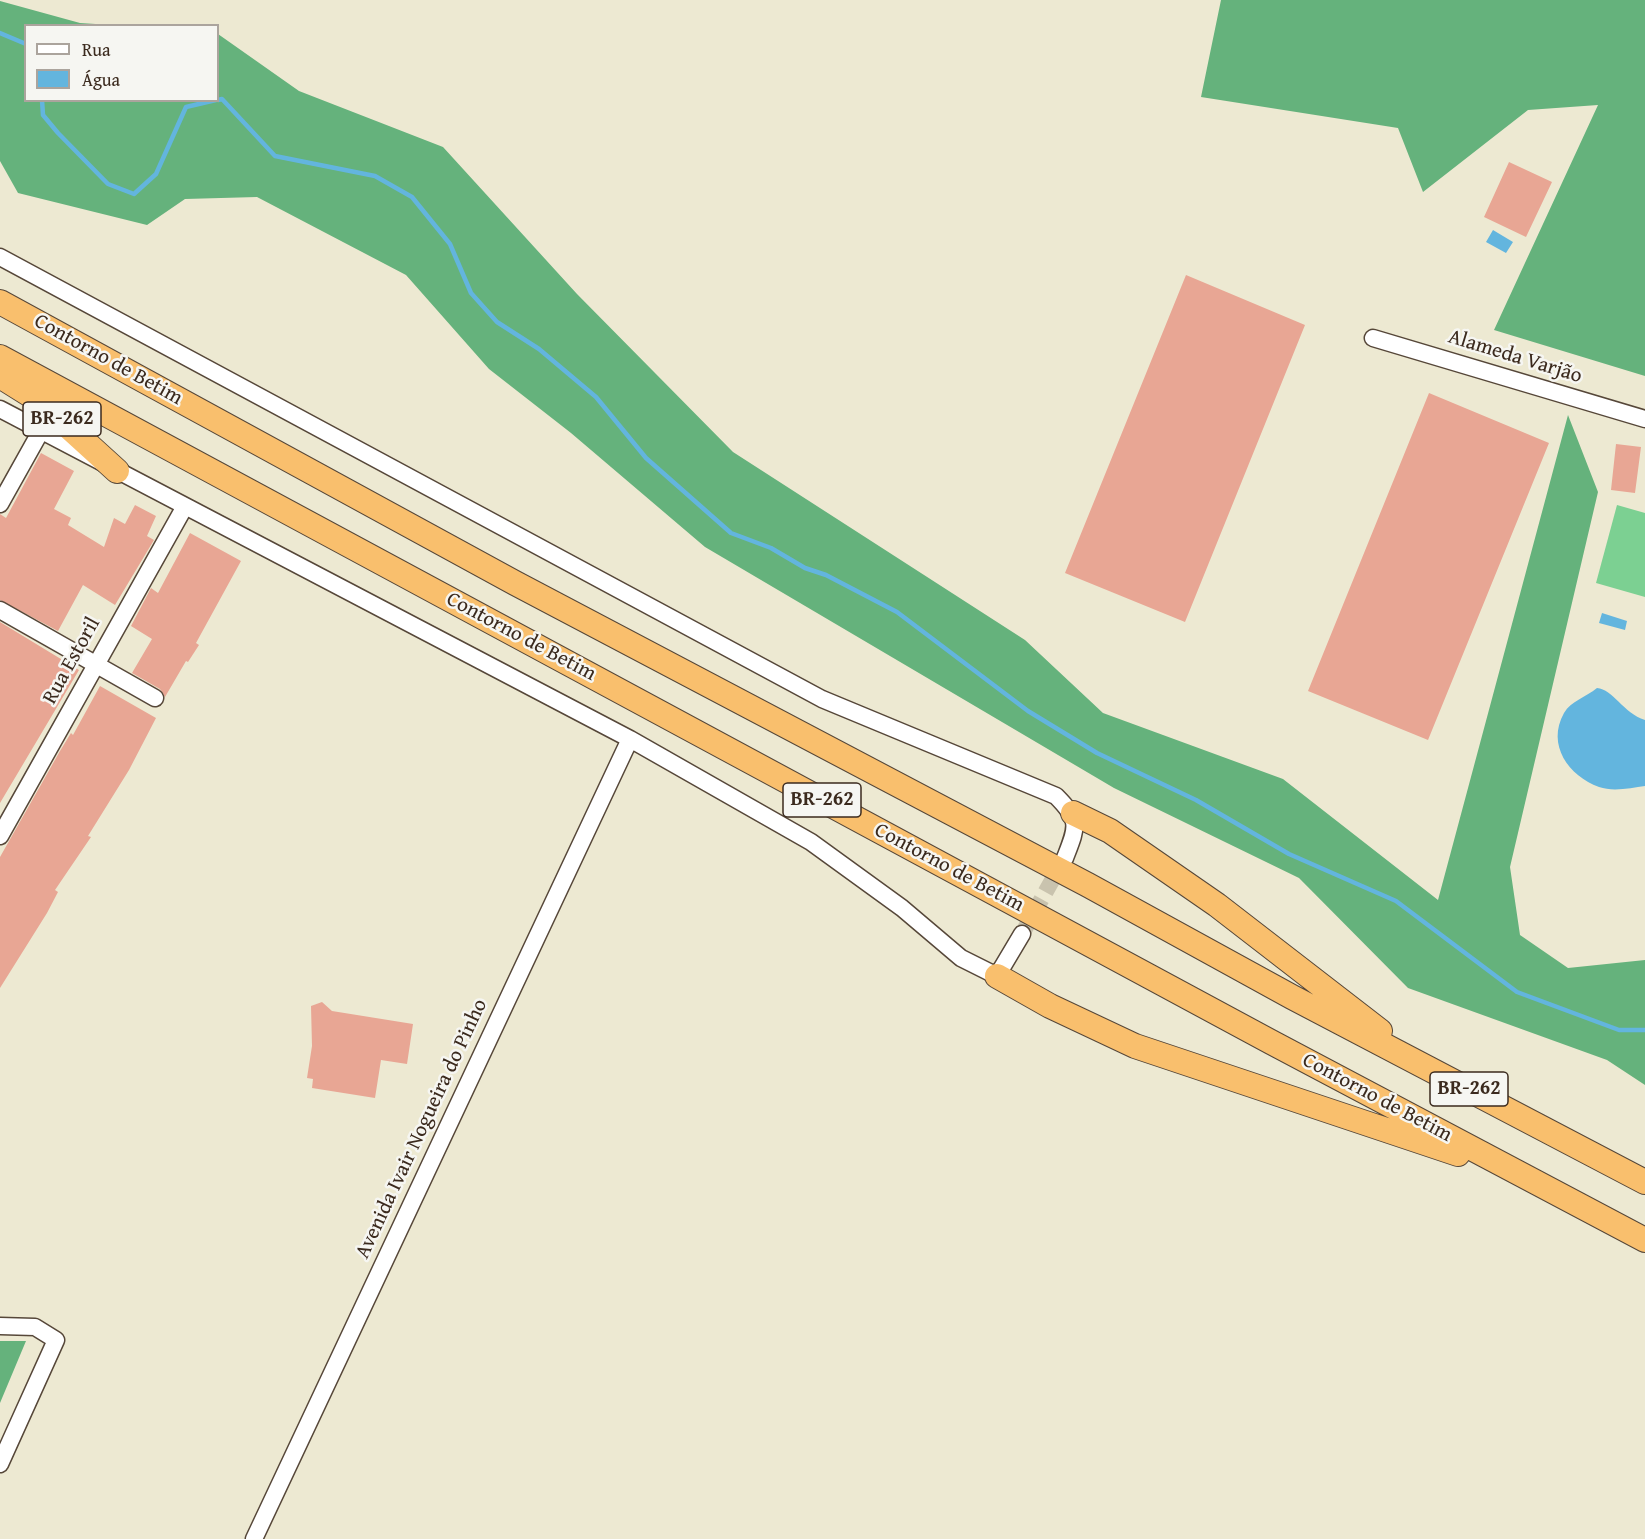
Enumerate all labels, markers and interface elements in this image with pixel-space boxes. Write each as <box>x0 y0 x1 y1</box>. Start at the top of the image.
legend <box>24 24 219 102</box>
text: Rua <box>82 36 111 63</box>
text: Água <box>82 66 120 93</box>
street label: Contorno de Betim <box>29 309 187 411</box>
street label: Alameda Varjão <box>1445 325 1585 389</box>
road number: BR-262 <box>23 402 101 436</box>
street label: Contorno de Betim <box>442 587 600 687</box>
street label: Rua Estoril <box>38 613 106 709</box>
road number: BR-262 <box>783 783 861 817</box>
street label: Contorno de Betim <box>870 818 1028 918</box>
street label: Avenida Ivair Nogueira do Pinho <box>351 995 493 1263</box>
street label: Contorno de Betim <box>1298 1048 1456 1148</box>
road number: BR-262 <box>1430 1072 1508 1106</box>

